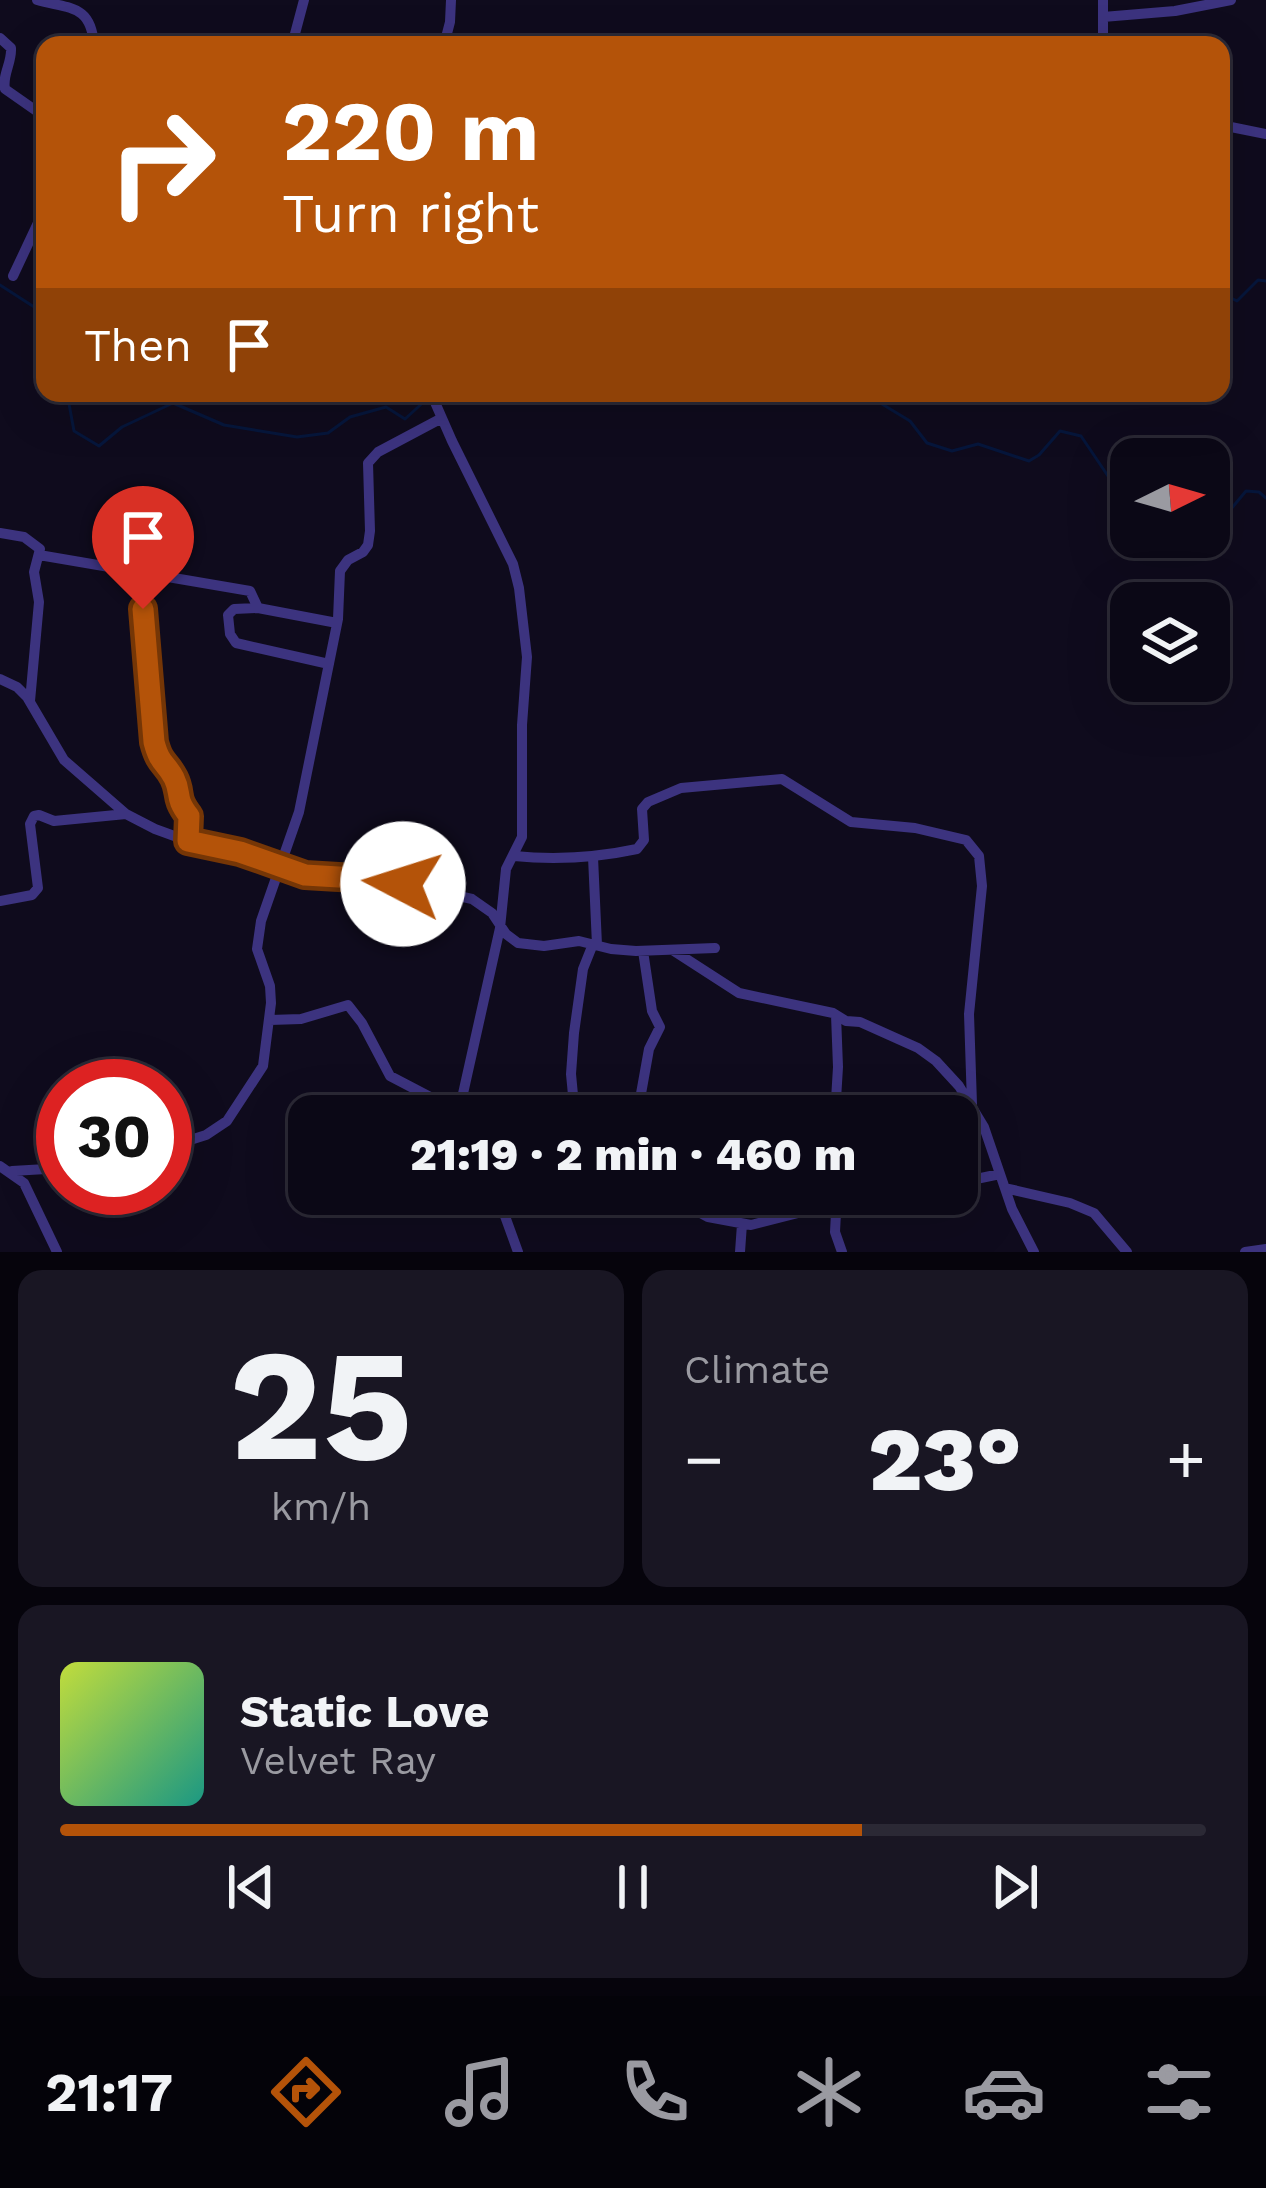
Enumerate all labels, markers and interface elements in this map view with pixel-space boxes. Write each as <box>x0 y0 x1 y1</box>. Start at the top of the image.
text: 220 m <box>282 82 539 180</box>
icon: right <box>84 84 240 240</box>
text: Turn right <box>282 182 539 245</box>
icon: arrive <box>216 312 282 378</box>
text: Then <box>84 319 192 372</box>
north arrow <box>1110 438 1230 558</box>
map controls <box>1110 438 1230 702</box>
pin <box>92 486 194 609</box>
icon: arrive <box>110 504 176 570</box>
button: layers <box>1110 582 1230 702</box>
position arrow <box>340 821 466 947</box>
speed limit sign: 30 <box>36 1059 192 1215</box>
text: 21:19 · 2 min · 460 m <box>410 1128 856 1181</box>
text: 25 <box>229 1314 413 1497</box>
text: Climate <box>684 1347 830 1392</box>
text: 23° <box>868 1406 1022 1512</box>
text: − <box>684 1421 724 1498</box>
text: + <box>1166 1421 1206 1498</box>
text: km/h <box>271 1484 371 1529</box>
text: Static Love <box>240 1685 490 1738</box>
text: Velvet Ray <box>240 1738 436 1783</box>
icon: previous <box>218 1854 284 1920</box>
icon: pause <box>600 1854 666 1920</box>
icon: next <box>982 1854 1048 1920</box>
icon: directions <box>264 2050 348 2134</box>
icon: music <box>438 2050 522 2134</box>
icon: phone <box>613 2050 697 2134</box>
icon: climate <box>787 2050 871 2134</box>
icon: car <box>962 2050 1046 2134</box>
icon: filters <box>1137 2050 1221 2134</box>
text: 21:17 <box>45 2061 173 2124</box>

